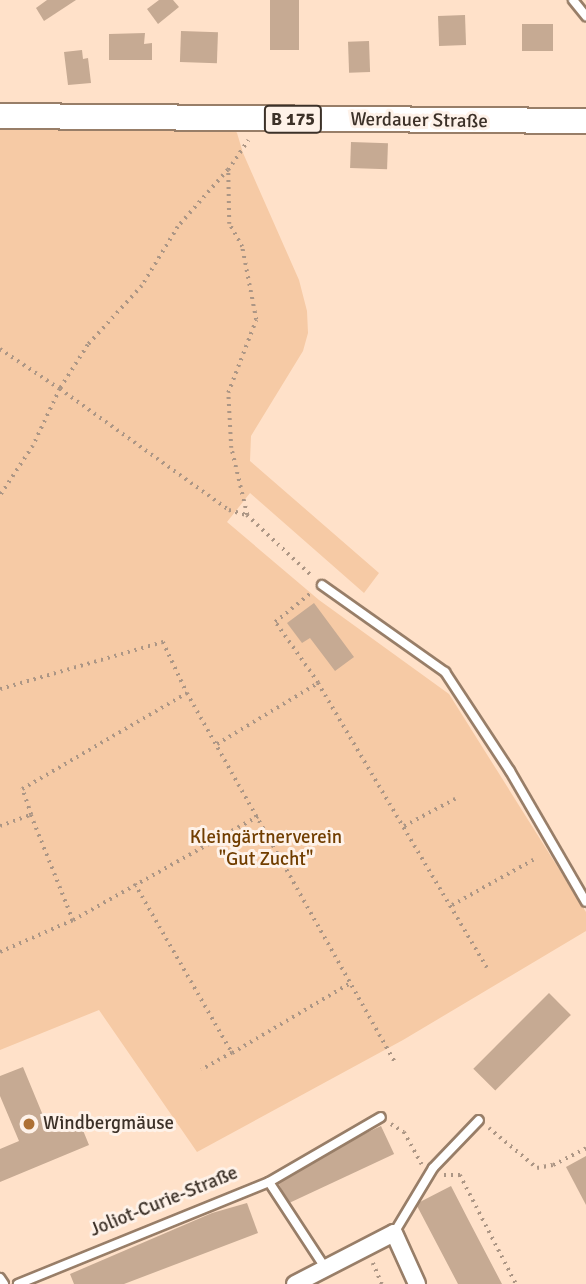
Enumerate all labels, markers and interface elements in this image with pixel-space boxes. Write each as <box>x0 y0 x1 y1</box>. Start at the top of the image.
road number: B 175 <box>263 104 323 134</box>
street label: Werdauer Straße <box>350 108 488 134</box>
park label: Kleingärtnerverein "Gut Zucht" <box>190 827 342 871</box>
place label: Windbergmäuse <box>43 1113 174 1135</box>
marker: Windbergmäuse <box>21 1116 37 1132</box>
street label: Joliot-Curie-Straße <box>87 1162 241 1242</box>

